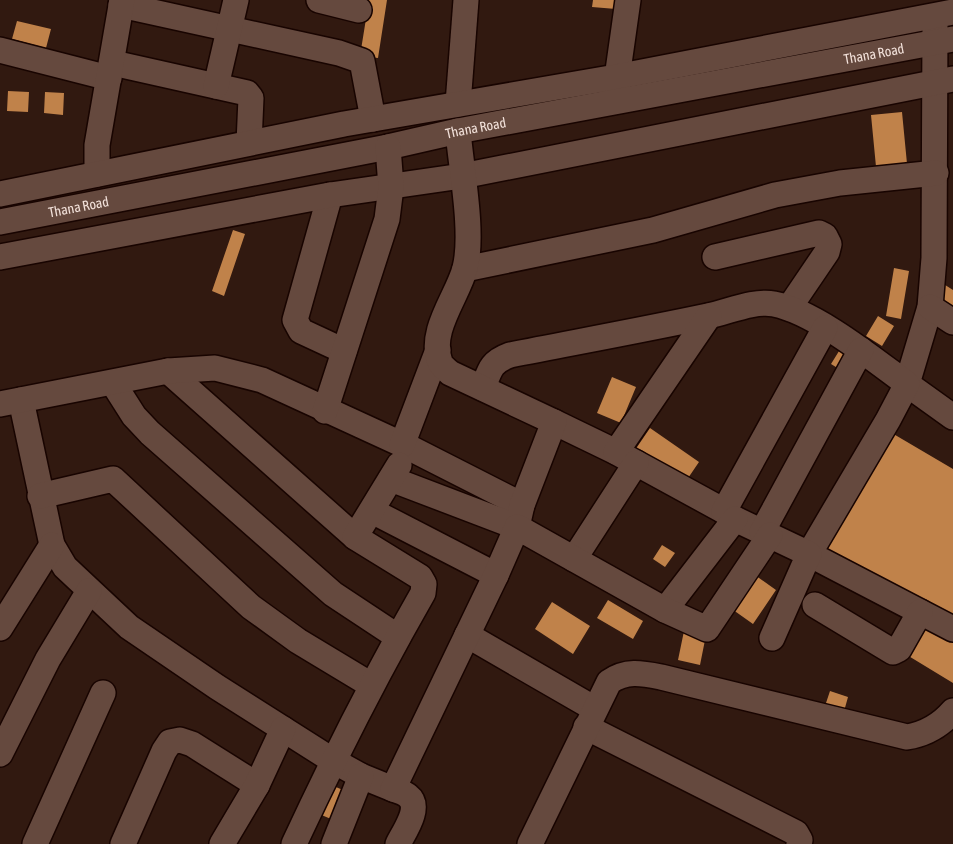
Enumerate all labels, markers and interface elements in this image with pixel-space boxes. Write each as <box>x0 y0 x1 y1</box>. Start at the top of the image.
street label: Thana Road <box>842 40 905 67</box>
street label: Thana Road <box>444 114 507 142</box>
street label: Thana Road <box>47 193 110 220</box>

